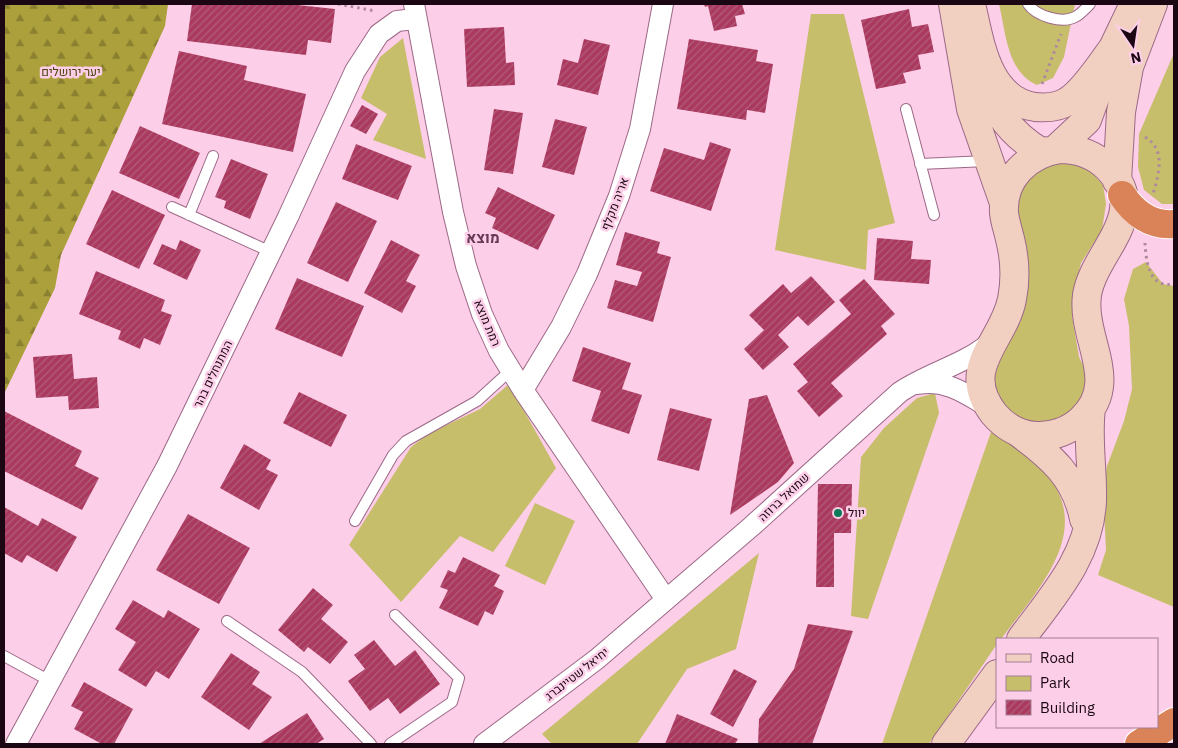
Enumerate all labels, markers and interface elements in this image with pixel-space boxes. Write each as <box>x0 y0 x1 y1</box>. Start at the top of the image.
north arrow <box>1108 20 1158 70</box>
text: N <box>1129 48 1143 68</box>
park label: יער ירושלים <box>41 64 101 79</box>
street label: אריה מקלף <box>598 175 632 232</box>
district label: מוצא <box>466 228 500 247</box>
street label: רמת מוצא <box>471 297 504 348</box>
street label: המתנחלים בהר <box>190 338 235 410</box>
street label: שמואל ברוזה <box>755 469 812 524</box>
place label: יוול <box>848 505 865 520</box>
marker: יוול <box>832 507 844 519</box>
legend <box>996 638 1158 728</box>
street label: יחיאל שטיינברג <box>542 644 611 703</box>
text: Road <box>1040 648 1075 667</box>
text: Park <box>1040 673 1070 692</box>
text: Building <box>1040 698 1095 717</box>

